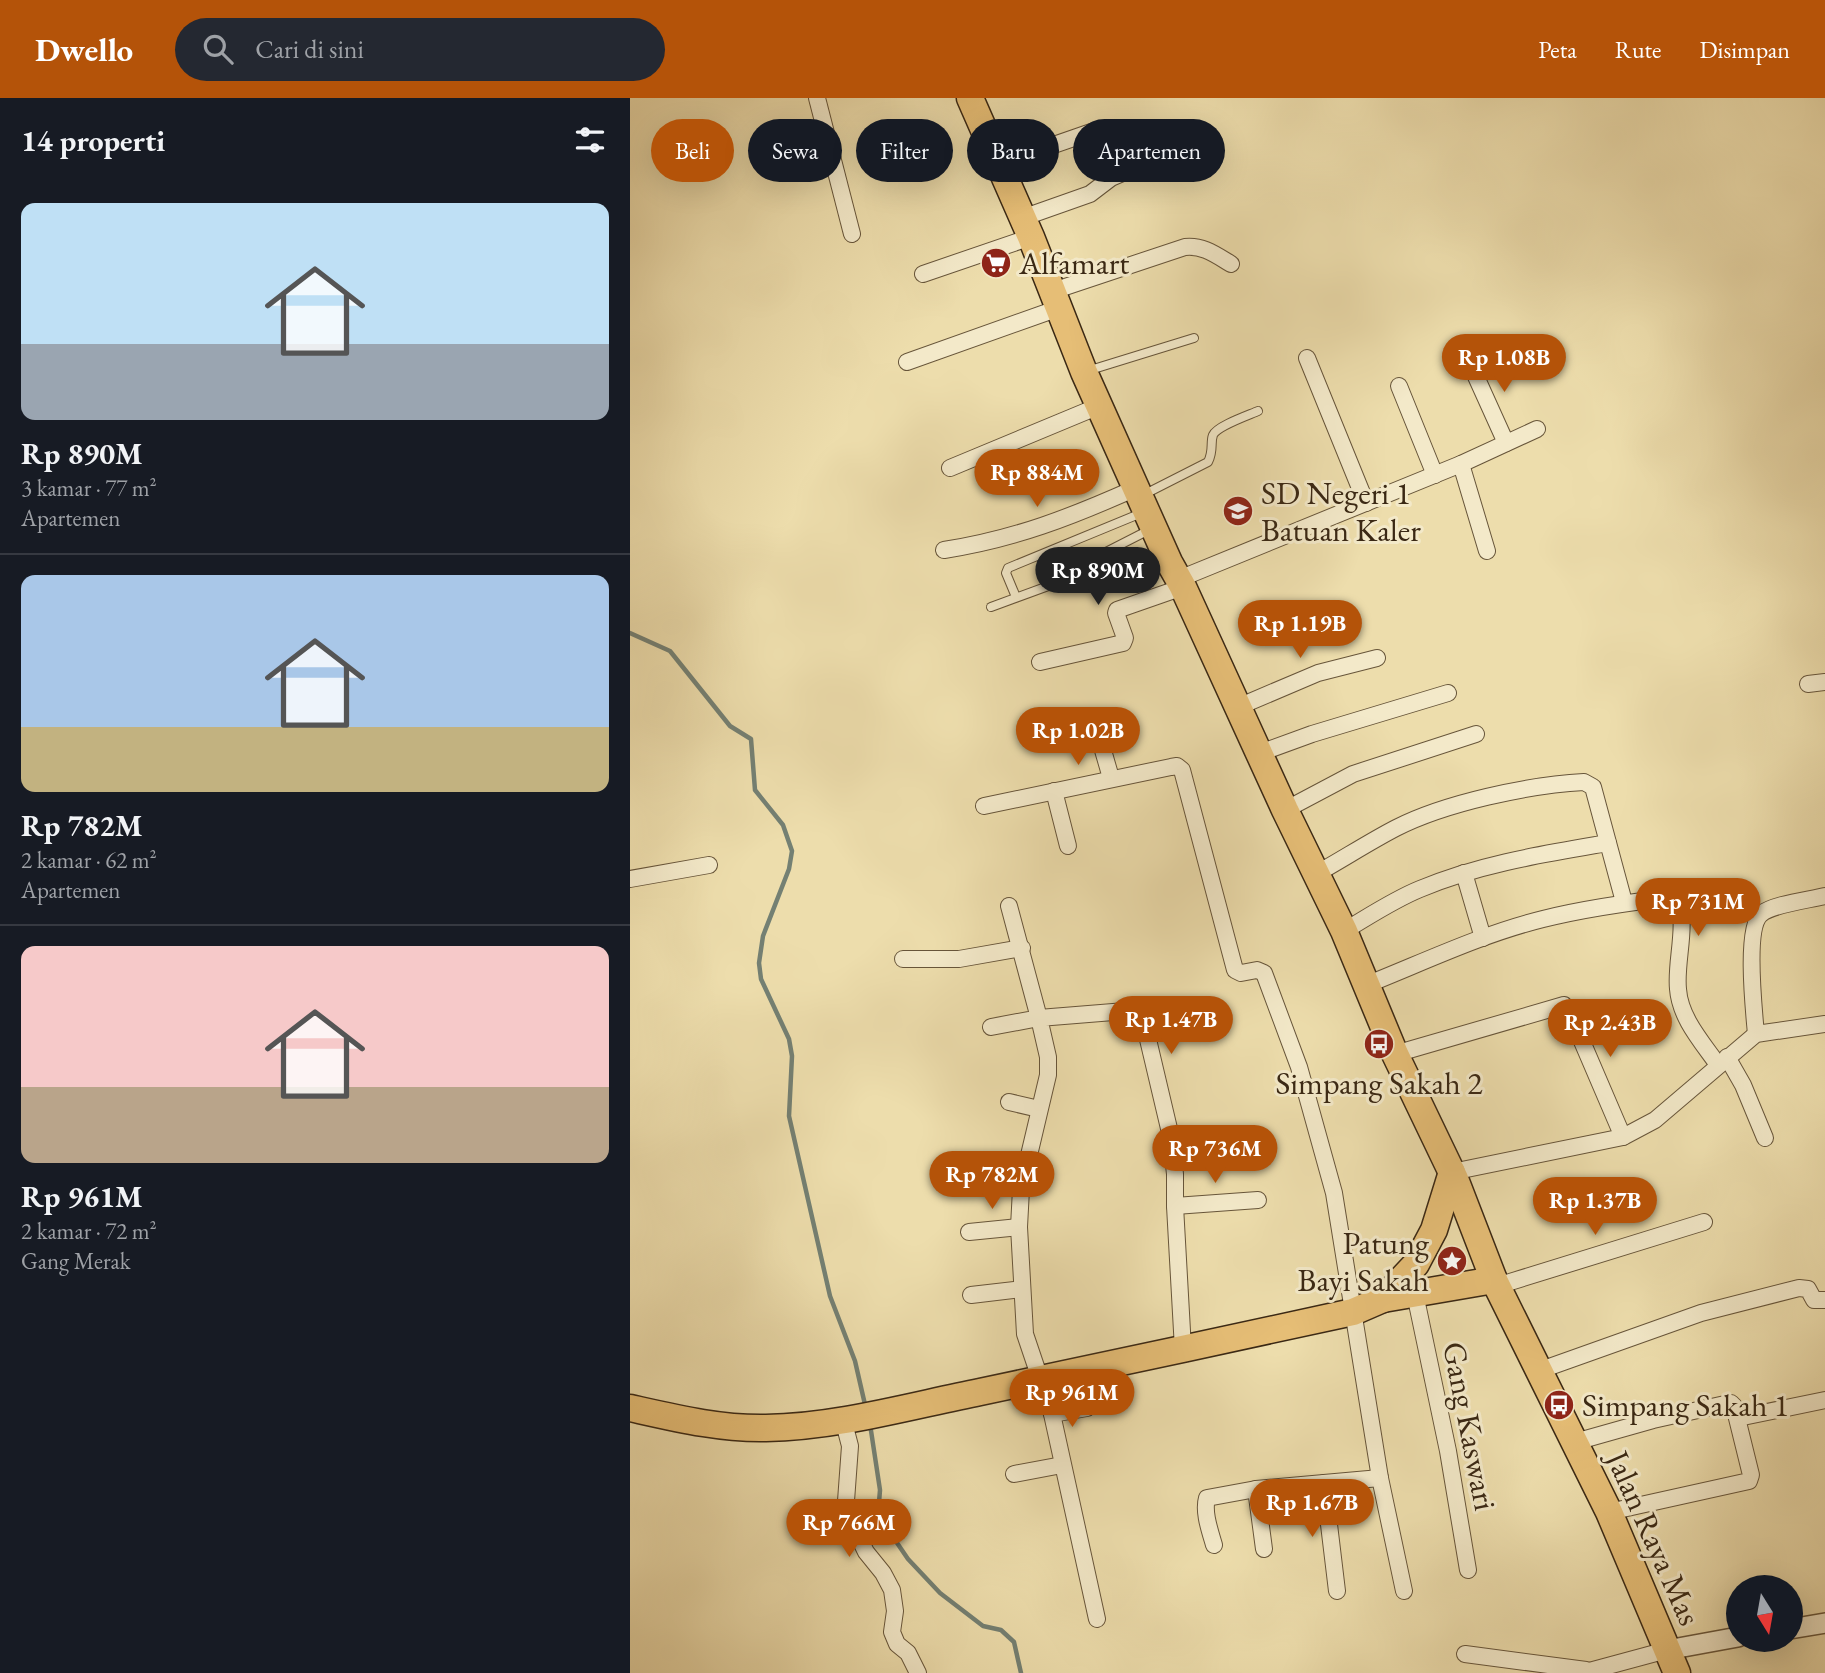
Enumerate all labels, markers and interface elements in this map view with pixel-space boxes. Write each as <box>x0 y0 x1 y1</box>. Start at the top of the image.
search box <box>175 18 665 81</box>
text: Dwello <box>35 28 133 71</box>
icon: search <box>199 30 237 68</box>
text: Cari di sini <box>255 32 364 66</box>
text: Peta <box>1538 34 1577 65</box>
text: Rute <box>1615 34 1661 65</box>
text: Disimpan <box>1699 34 1790 65</box>
chip: Beli <box>651 119 734 182</box>
chip: Sewa <box>748 119 842 182</box>
chip: Filter <box>856 119 953 182</box>
chip: Baru <box>967 119 1059 182</box>
chip: Apartemen <box>1073 119 1225 182</box>
text: 14 properti <box>21 121 165 160</box>
icon: filters <box>571 121 609 159</box>
place label: Alfamart <box>1018 242 1129 284</box>
supermarket icon: Alfamart <box>979 246 1013 280</box>
icon: home <box>252 248 378 374</box>
pin: Rp 1.08B <box>1432 334 1576 394</box>
text: Rp 1.08B <box>1458 342 1550 372</box>
text: Rp 890M <box>21 434 143 473</box>
pin: Rp 884M <box>972 450 1102 509</box>
text: Rp 884M <box>990 457 1084 487</box>
place label: SD Negeri 1 Batuan Kaler <box>1261 472 1421 551</box>
text: 3 kamar · 77 m² <box>21 473 157 503</box>
school or university icon: SD Negeri 1 Batuan Kaler <box>1221 494 1255 528</box>
text: Apartemen <box>21 503 120 533</box>
pin: Rp 890M <box>1033 547 1163 607</box>
text: Rp 890M <box>1051 555 1145 585</box>
pin: Rp 1.19B <box>1228 601 1372 660</box>
text: Rp 1.19B <box>1254 608 1346 638</box>
icon: home <box>252 620 378 746</box>
pin: Rp 1.02B <box>1006 708 1150 767</box>
text: Rp 1.02B <box>1032 715 1124 745</box>
text: Rp 782M <box>21 806 143 845</box>
text: 2 kamar · 62 m² <box>21 845 157 875</box>
text: Apartemen <box>21 875 120 905</box>
pin: Rp 731M <box>1633 878 1763 938</box>
text: Rp 731M <box>1651 886 1745 916</box>
icon: home <box>252 991 378 1117</box>
pin: Rp 1.47B <box>1099 996 1243 1056</box>
pin: Rp 2.43B <box>1538 1000 1682 1059</box>
text: Rp 1.47B <box>1125 1004 1217 1034</box>
text: Rp 2.43B <box>1564 1007 1656 1037</box>
bus stop icon: Simpang Sakah 2 <box>1362 1027 1396 1061</box>
place label: Simpang Sakah 2 <box>1275 1062 1483 1104</box>
pin: Rp 736M <box>1150 1126 1280 1185</box>
text: Rp 736M <box>1168 1133 1262 1163</box>
pin: Rp 782M <box>927 1152 1057 1211</box>
text: Rp 782M <box>945 1159 1039 1189</box>
text: Rp 961M <box>21 1177 143 1216</box>
pin: Rp 1.37B <box>1523 1178 1667 1237</box>
text: Rp 1.37B <box>1549 1185 1641 1215</box>
text: 2 kamar · 72 m² <box>21 1216 157 1246</box>
place label: Patung Bayi Sakah <box>1298 1222 1430 1301</box>
place icon: Patung Bayi Sakah <box>1435 1244 1469 1278</box>
text: Gang Merak <box>21 1246 131 1276</box>
street label: Gang Kaswari <box>1433 1338 1507 1514</box>
pin: Rp 961M <box>1007 1370 1137 1429</box>
text: Rp 961M <box>1025 1377 1119 1407</box>
place label: Simpang Sakah 1 <box>1582 1384 1789 1426</box>
bus stop icon: Simpang Sakah 1 <box>1542 1388 1576 1422</box>
street label: Jalan Raya Mas <box>1596 1441 1711 1632</box>
pin: Rp 1.67B <box>1240 1480 1384 1539</box>
text: Rp 1.67B <box>1266 1487 1358 1517</box>
pin: Rp 766M <box>784 1500 914 1559</box>
text: Rp 766M <box>802 1507 896 1537</box>
north arrow <box>1726 1575 1802 1652</box>
map controls <box>1726 1575 1803 1652</box>

